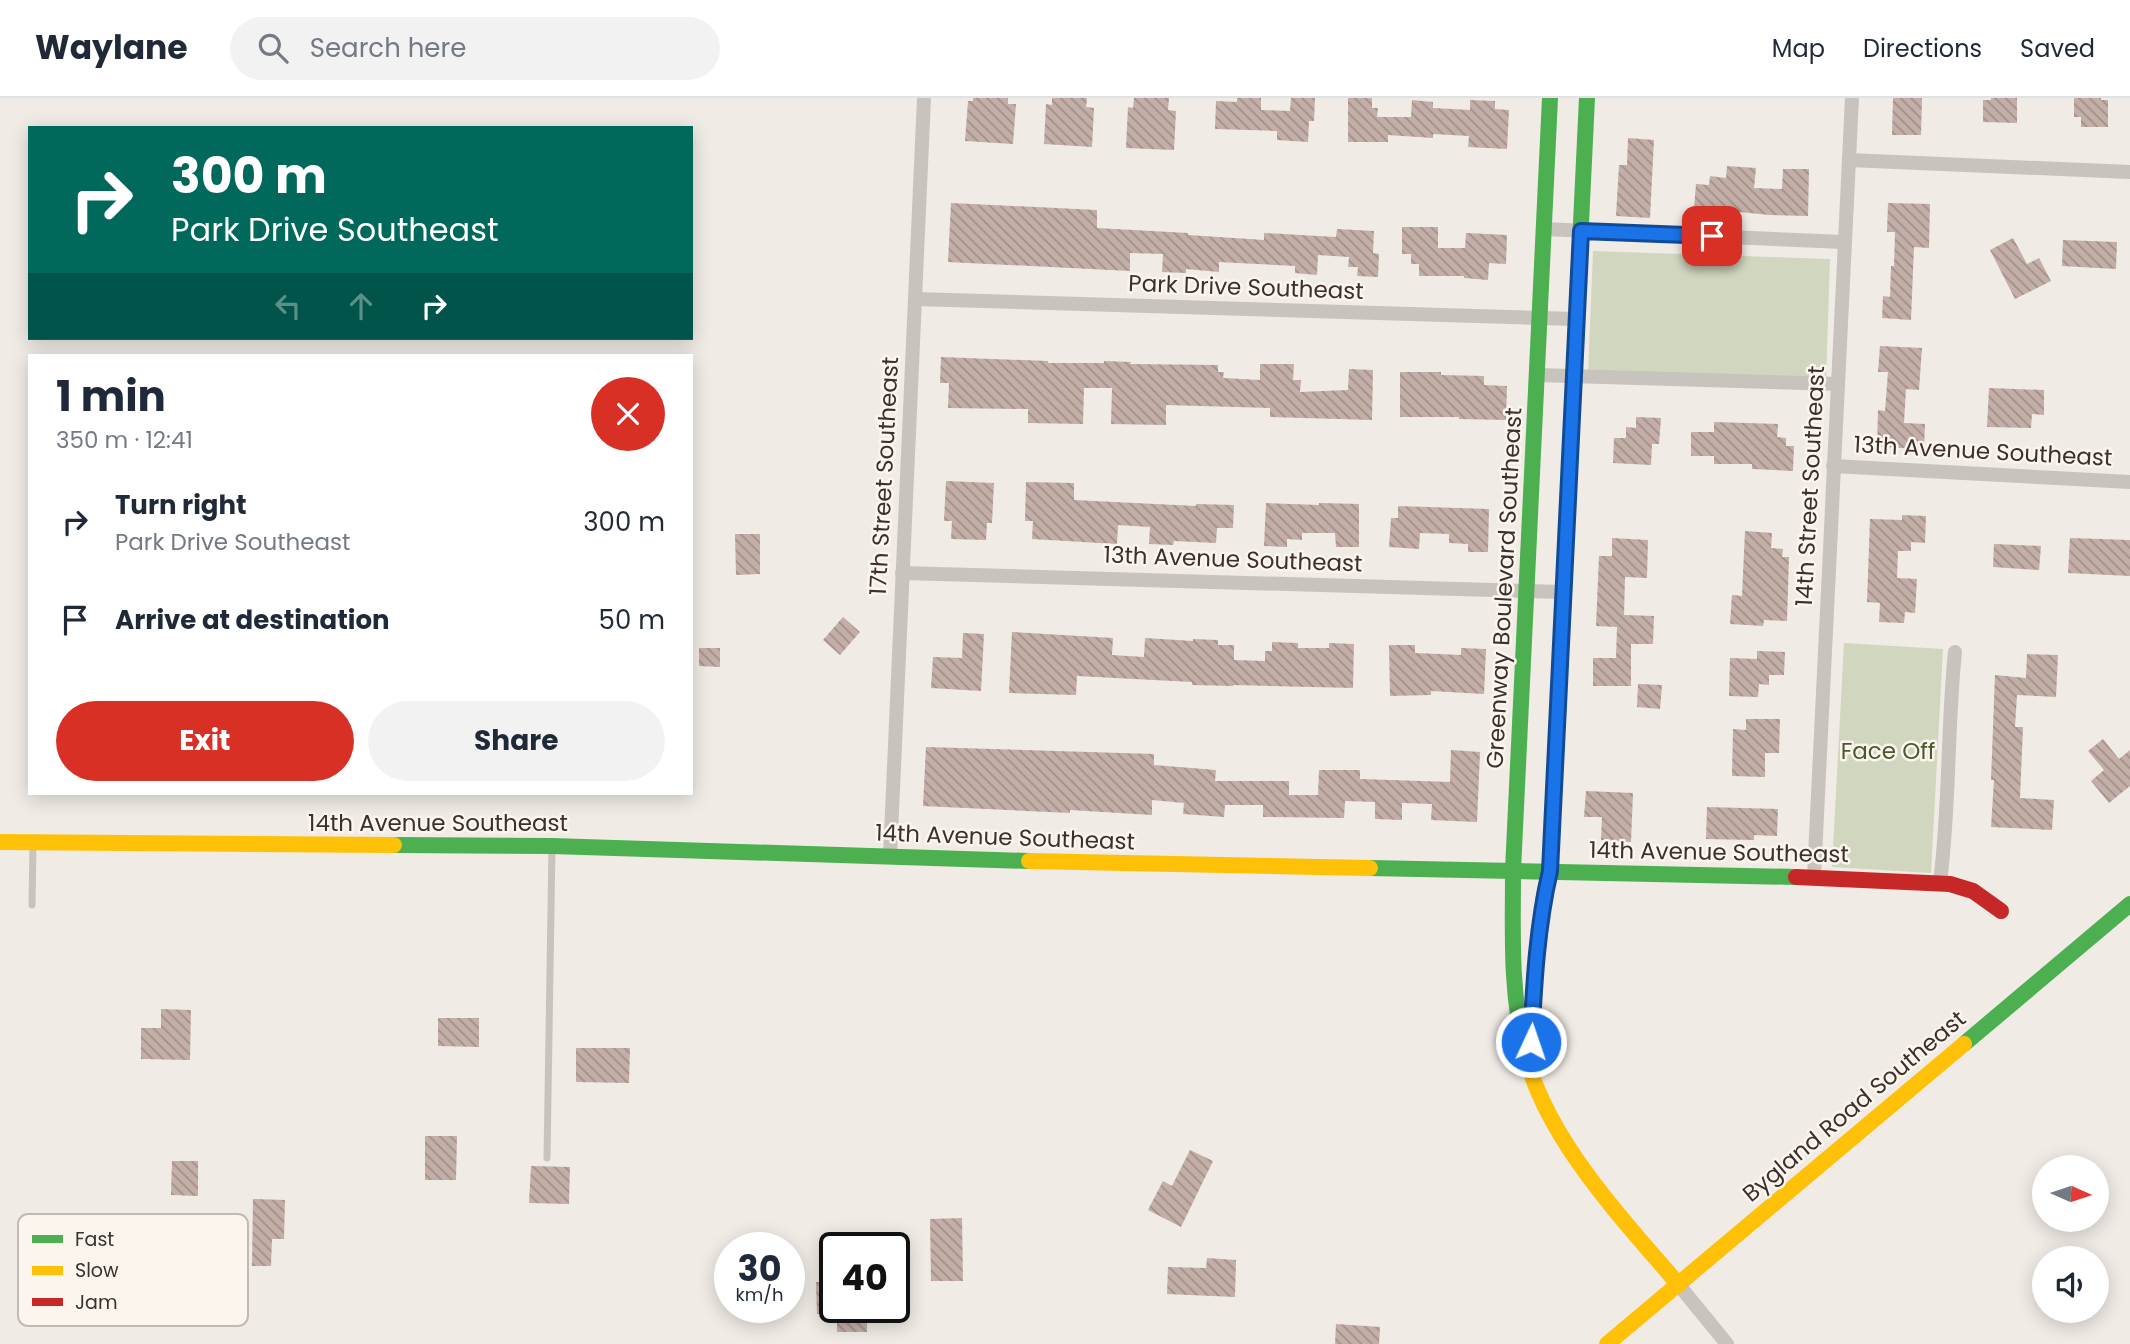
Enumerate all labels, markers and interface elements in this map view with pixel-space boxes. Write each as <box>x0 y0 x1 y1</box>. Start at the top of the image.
search box <box>230 17 720 80</box>
text: Waylane <box>35 24 188 71</box>
icon: search <box>254 29 292 67</box>
text: Search here <box>310 30 466 66</box>
text: Map <box>1772 32 1825 65</box>
text: Directions <box>1863 32 1982 65</box>
text: Saved <box>2020 32 2095 65</box>
text: 300 m <box>171 142 327 210</box>
icon: right <box>56 154 147 245</box>
pin <box>1682 206 1742 266</box>
text: Park Drive Southeast <box>171 207 499 252</box>
icon: arrive <box>1693 217 1731 255</box>
street label: Park Drive Southeast <box>1128 267 1364 307</box>
icon: left <box>269 287 307 325</box>
icon: ahead <box>342 287 380 325</box>
icon: right <box>415 287 453 325</box>
street label: 17th Street Southeast <box>862 356 906 596</box>
street label: 14th Street Southeast <box>1788 365 1832 607</box>
text: 1 min <box>56 367 166 426</box>
button: close <box>591 377 665 451</box>
street label: Greenway Boulevard Southeast <box>1479 407 1529 769</box>
text: 350 m · 12:41 <box>56 424 193 456</box>
street label: 13th Avenue Southeast <box>1853 428 2113 474</box>
text: Turn right <box>115 487 247 523</box>
icon: right <box>56 503 94 541</box>
text: 300 m <box>583 504 665 540</box>
text: Park Drive Southeast <box>115 526 350 558</box>
street label: 13th Avenue Southeast <box>1103 538 1363 580</box>
icon: arrive <box>56 601 94 639</box>
text: Arrive at destination <box>115 602 390 638</box>
text: 50 m <box>599 602 665 638</box>
button: Exit <box>56 701 354 781</box>
button: Share <box>368 701 665 781</box>
park label: Face Off <box>1841 735 1935 767</box>
street label: 14th Avenue Southeast <box>308 807 568 839</box>
street label: 14th Avenue Southeast <box>875 816 1135 858</box>
street label: 14th Avenue Southeast <box>1589 834 1849 870</box>
street label: Bygland Road Southeast <box>1736 1003 1972 1209</box>
position arrow <box>1494 1005 1568 1079</box>
north arrow <box>2032 1155 2109 1232</box>
map controls <box>2032 1155 2109 1323</box>
legend <box>18 1214 248 1326</box>
text: Fast <box>75 1226 114 1253</box>
speed limit sign: 40 <box>819 1232 910 1323</box>
text: 30 <box>738 1244 782 1293</box>
button: sound <box>2032 1246 2109 1323</box>
text: Slow <box>75 1257 119 1284</box>
text: km/h <box>736 1282 783 1307</box>
text: Jam <box>75 1289 117 1316</box>

